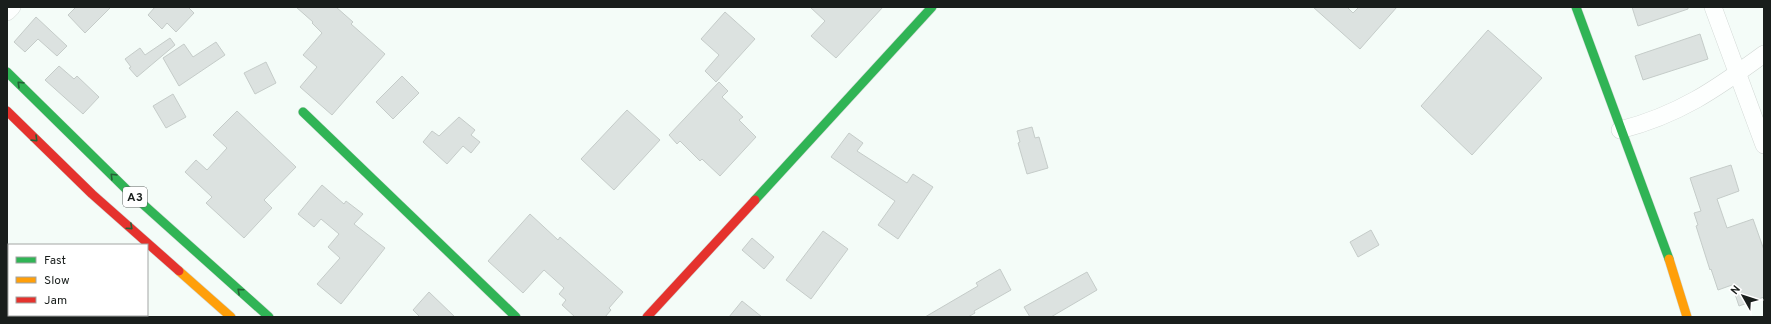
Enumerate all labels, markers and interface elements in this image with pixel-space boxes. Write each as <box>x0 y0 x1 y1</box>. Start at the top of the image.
one-way arrow <box>17 82 25 89</box>
one-way arrow <box>30 134 38 141</box>
one-way arrow <box>110 173 118 181</box>
road number: A3 <box>123 187 147 207</box>
one-way arrow <box>125 223 133 230</box>
legend <box>8 244 148 316</box>
text: Fast <box>44 253 66 269</box>
text: Slow <box>44 273 70 289</box>
north arrow <box>1723 276 1763 316</box>
text: N <box>1728 283 1744 298</box>
one-way arrow <box>238 289 245 296</box>
text: Jam <box>44 293 67 309</box>

